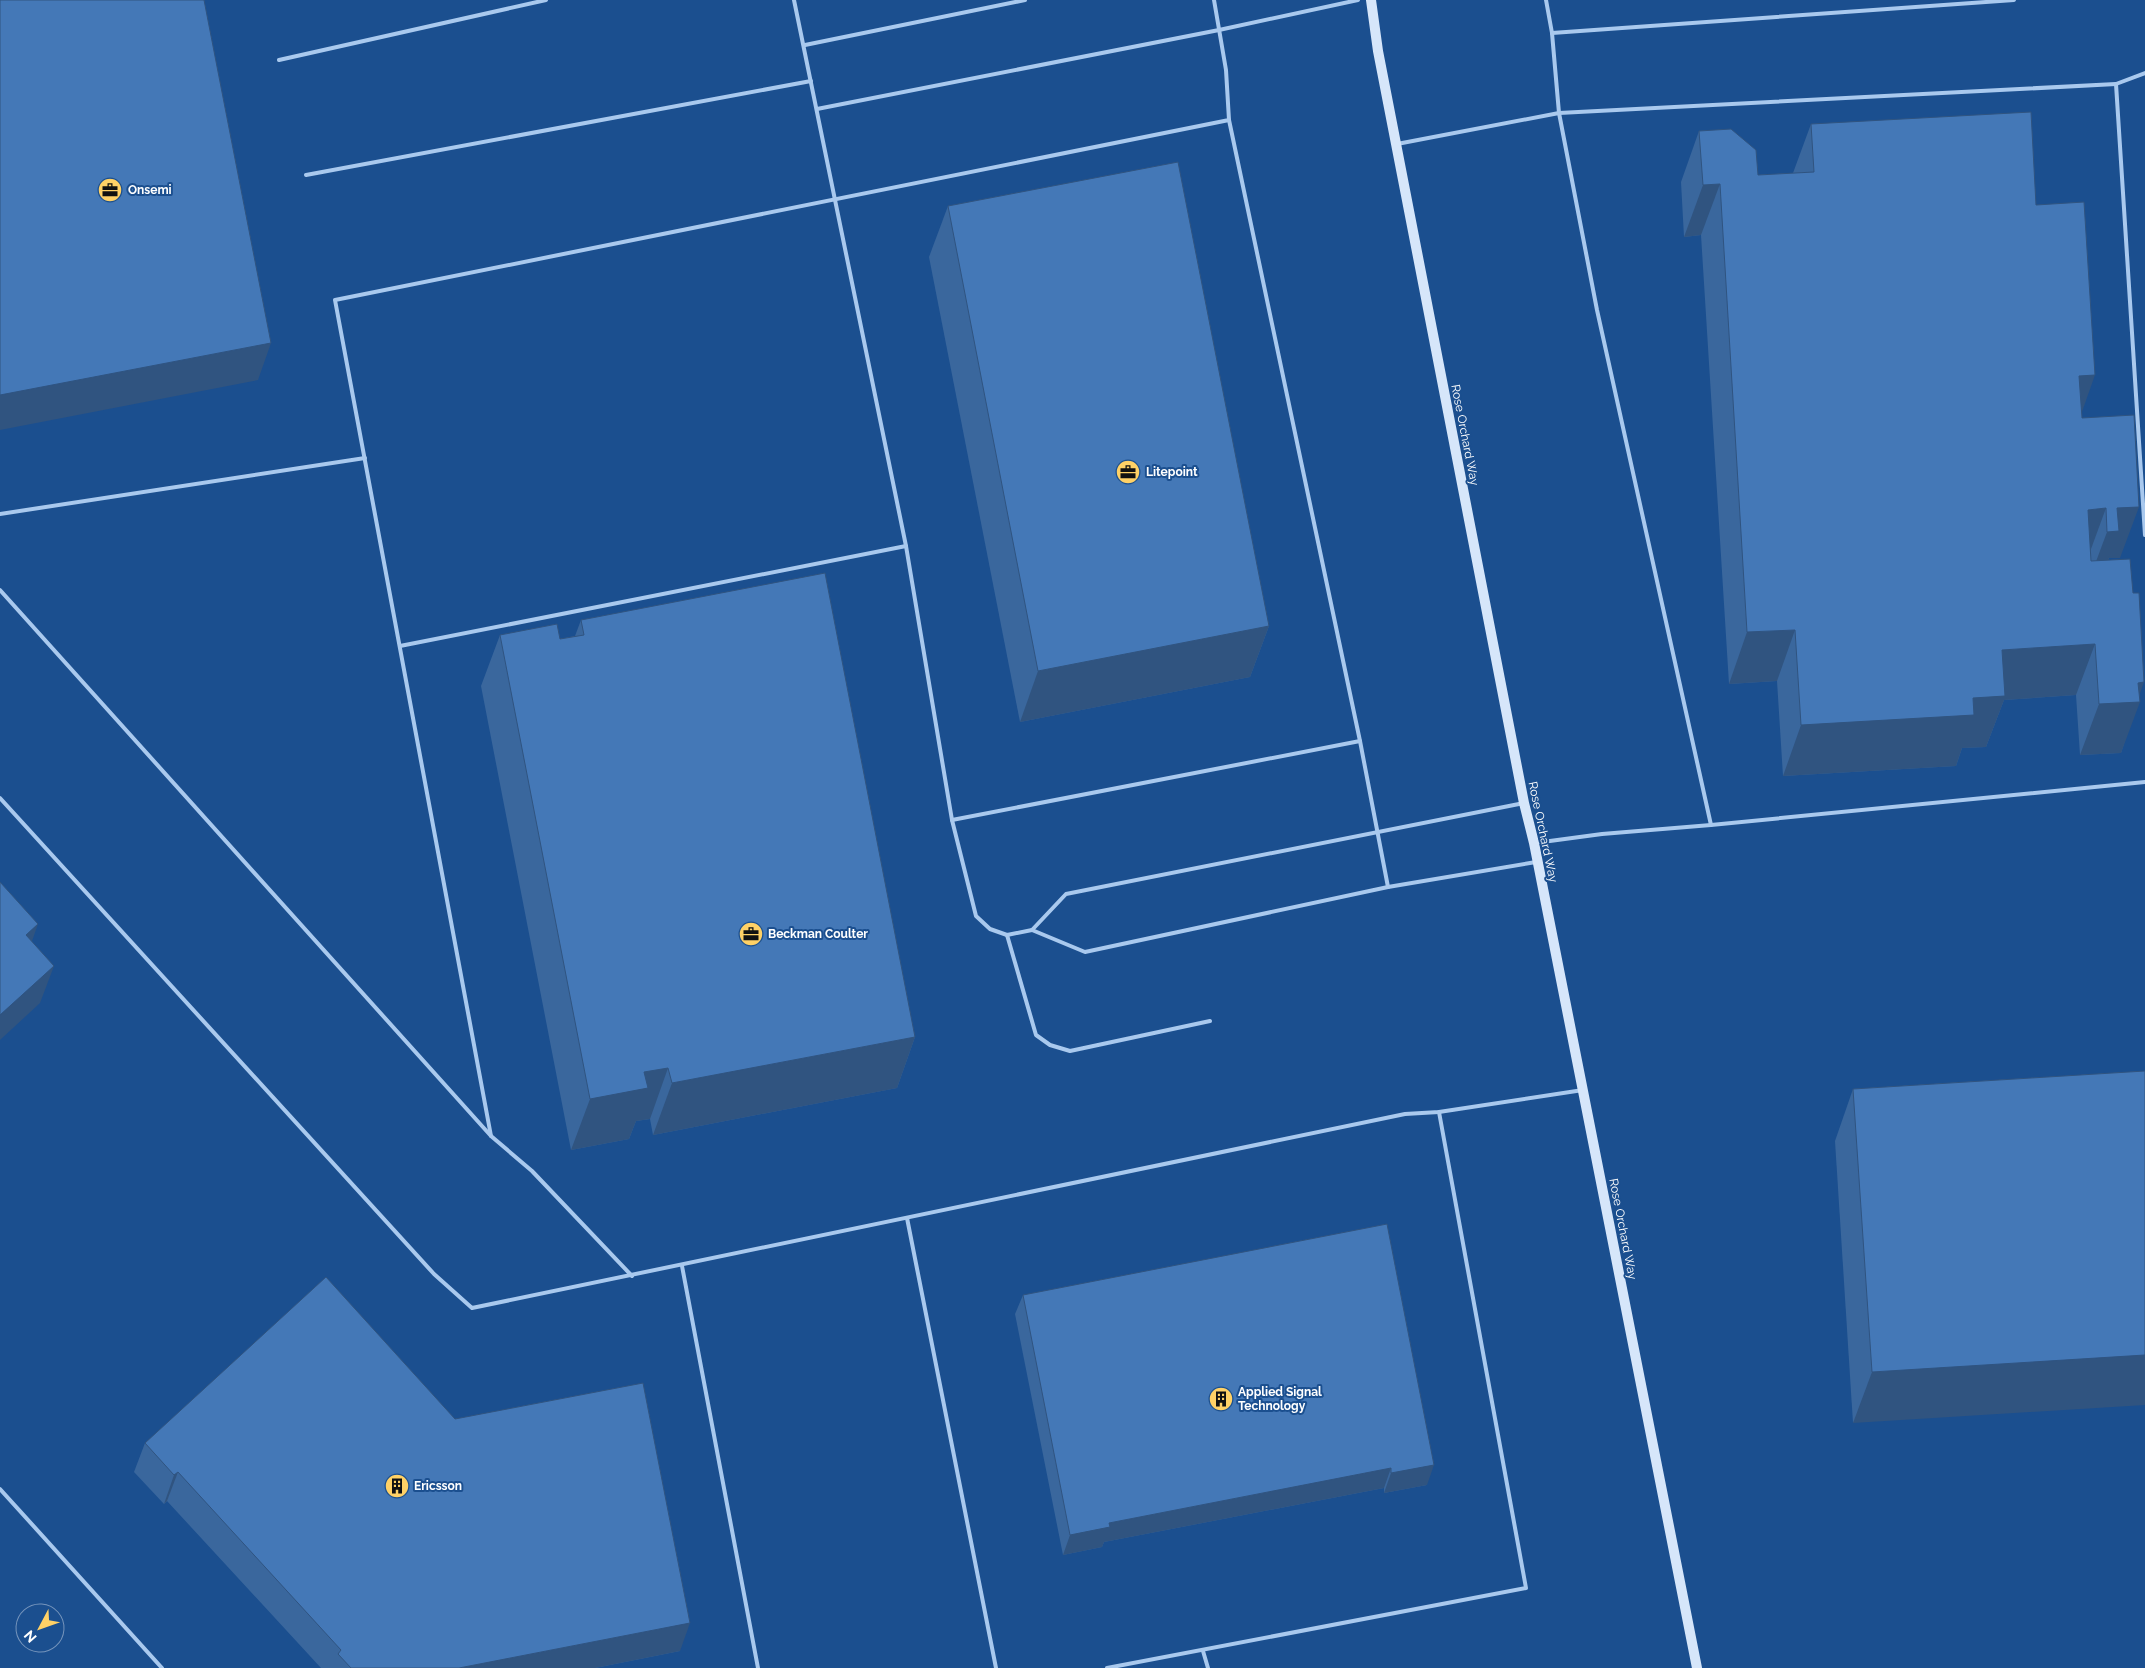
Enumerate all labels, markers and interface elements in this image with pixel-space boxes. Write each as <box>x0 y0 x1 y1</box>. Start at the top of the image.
office icon: Onsemi <box>97 177 123 203</box>
place label: Onsemi <box>128 183 172 197</box>
street label: Rose Orchard Way <box>1448 383 1482 487</box>
office icon: Litepoint <box>1115 459 1141 485</box>
place label: Litepoint <box>1146 465 1198 479</box>
street label: Rose Orchard Way <box>1525 780 1561 884</box>
office icon: Beckman Coulter <box>738 921 764 947</box>
place label: Beckman Coulter <box>768 927 868 941</box>
street label: Rose Orchard Way <box>1606 1177 1640 1281</box>
place label: Applied Signal Technology <box>1238 1385 1322 1413</box>
building icon: Applied Signal Technology <box>1208 1386 1234 1412</box>
building icon: Ericsson <box>384 1473 410 1499</box>
place label: Ericsson <box>414 1479 462 1493</box>
north arrow <box>15 1603 65 1653</box>
text: N <box>21 1627 40 1646</box>

